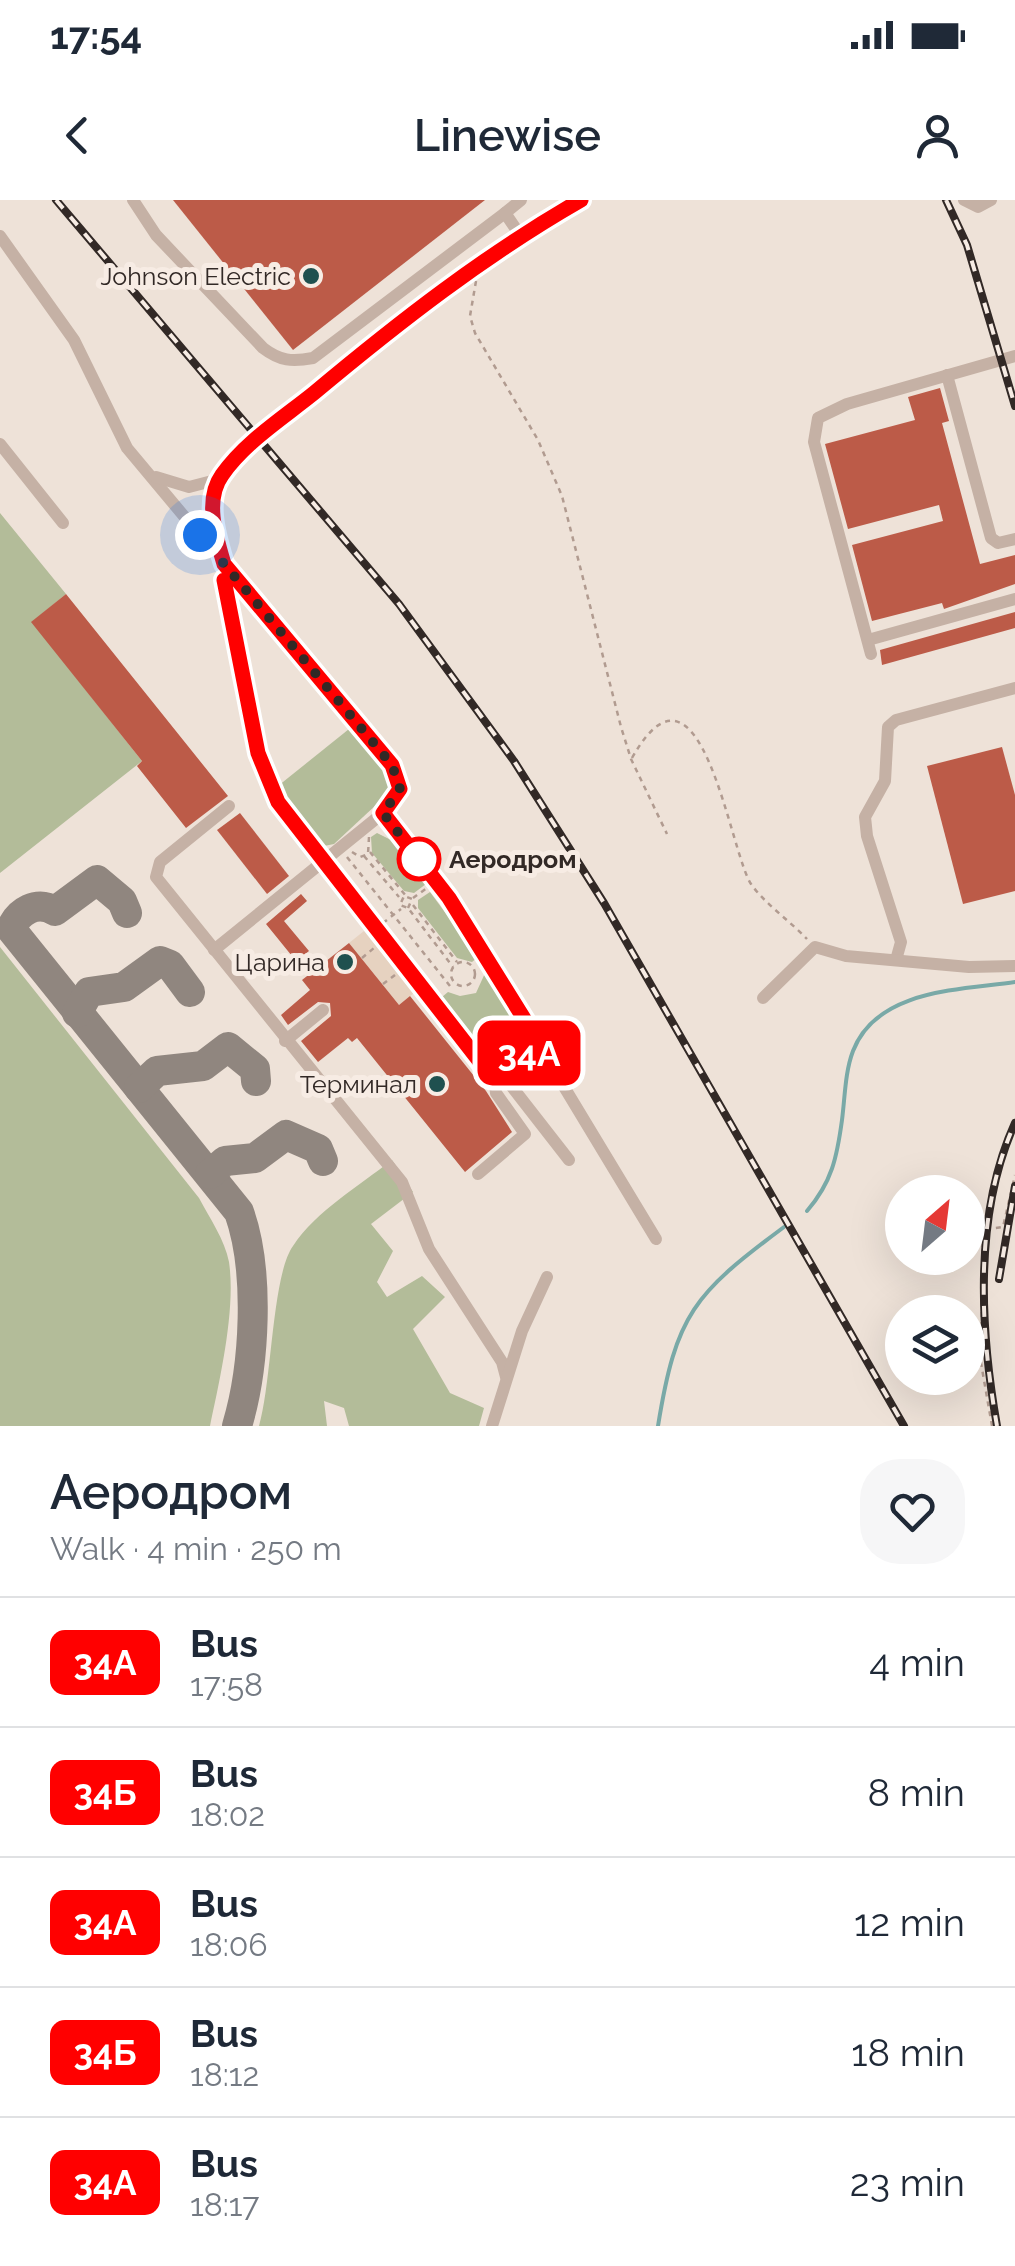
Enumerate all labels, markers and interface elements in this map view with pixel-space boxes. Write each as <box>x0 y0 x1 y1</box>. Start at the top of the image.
text: 17:54 <box>50 13 142 58</box>
icon: back <box>50 108 105 163</box>
icon: person <box>910 108 965 163</box>
text: Linewise <box>414 109 601 162</box>
place label: Johnson Electric <box>101 261 291 291</box>
marker: Johnson Electric <box>300 265 322 287</box>
your location <box>175 510 225 560</box>
marker: Аеродром <box>398 838 440 880</box>
place label: Аеродром <box>449 844 576 874</box>
place label: Царина <box>235 947 325 977</box>
marker: Царина <box>334 951 356 973</box>
line badge: 34А <box>472 1020 586 1086</box>
text: 34А <box>497 1033 561 1074</box>
place label: Терминал <box>300 1069 417 1099</box>
marker: Терминал <box>426 1073 448 1095</box>
north arrow <box>885 1175 985 1275</box>
map controls <box>885 1175 985 1395</box>
button: layers <box>885 1295 985 1395</box>
button: heart <box>860 1459 965 1564</box>
text: Аеродром <box>50 1464 292 1520</box>
text: Walk · 4 min · 250 m <box>50 1530 342 1567</box>
text: Bus <box>190 1621 258 1666</box>
text: 4 min <box>869 1640 965 1685</box>
text: 34А <box>73 1642 137 1683</box>
text: 17:58 <box>190 1666 263 1703</box>
text: Bus <box>190 1751 258 1796</box>
text: 8 min <box>867 1770 965 1815</box>
text: 34Б <box>74 1772 136 1813</box>
text: 18:02 <box>190 1796 265 1833</box>
text: Bus <box>190 1881 258 1926</box>
text: 12 min <box>854 1900 965 1945</box>
text: 34А <box>73 1902 137 1943</box>
text: 18:06 <box>190 1926 268 1963</box>
text: Bus <box>190 2011 258 2056</box>
text: 18 min <box>851 2030 965 2075</box>
text: 34Б <box>74 2032 136 2073</box>
text: 18:12 <box>190 2056 259 2093</box>
text: Bus <box>190 2141 258 2186</box>
text: 23 min <box>850 2160 965 2205</box>
text: 34А <box>73 2162 137 2203</box>
text: 18:17 <box>190 2186 259 2223</box>

